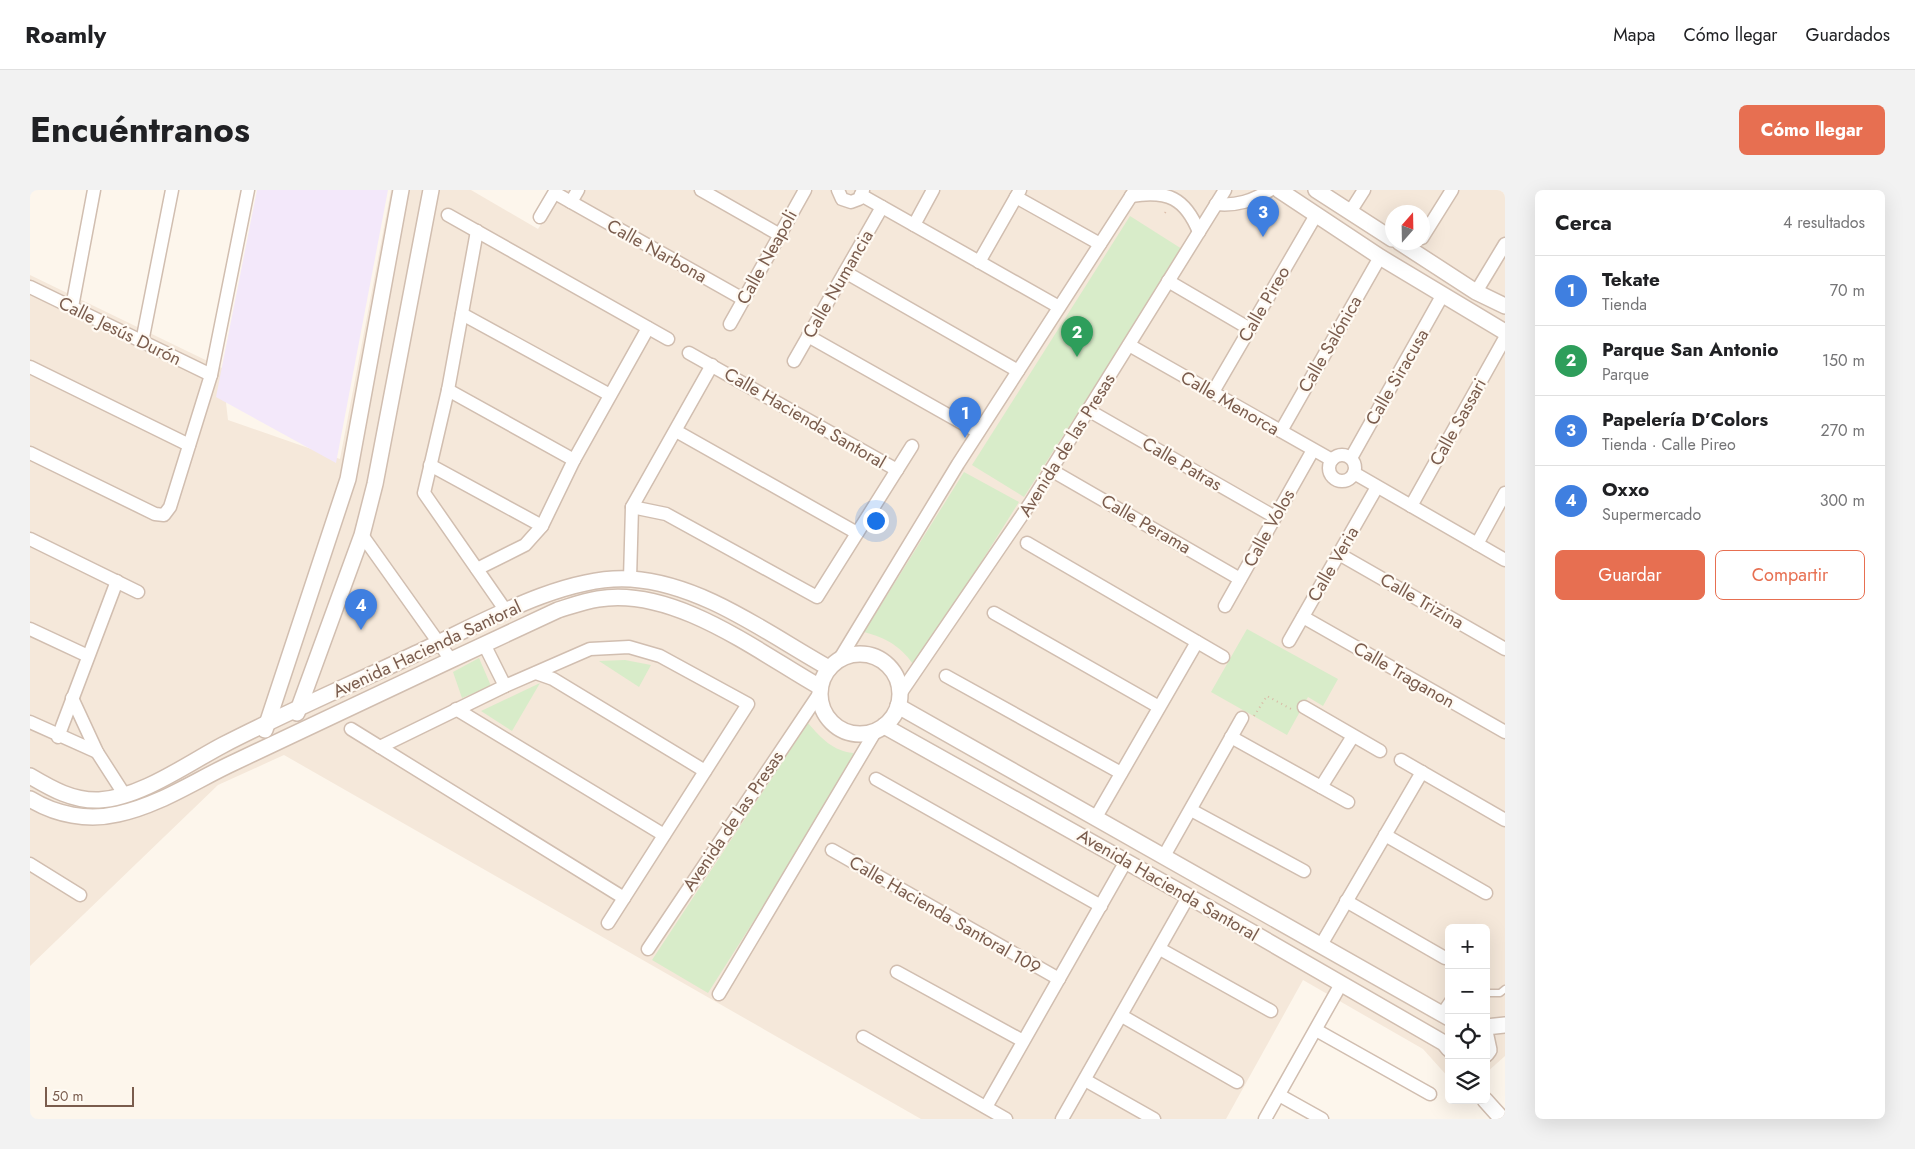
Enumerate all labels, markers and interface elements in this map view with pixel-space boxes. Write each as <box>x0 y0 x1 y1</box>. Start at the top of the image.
text: Roamly <box>25 17 106 52</box>
text: Mapa <box>1613 22 1655 48</box>
text: Cómo llegar <box>1683 22 1778 48</box>
text: Guardados <box>1806 22 1890 48</box>
text: Encuéntranos <box>30 105 250 155</box>
button: Cómo llegar <box>1739 105 1885 155</box>
pin: 3 <box>1247 196 1279 237</box>
street label: Calle Neapoli <box>730 205 804 309</box>
north arrow <box>1385 205 1430 250</box>
text: Cerca <box>1555 208 1612 238</box>
text: 4 resultados <box>1783 211 1865 234</box>
street label: Calle Narbona <box>602 213 712 289</box>
street label: Calle Numancia <box>796 225 880 343</box>
street label: Calle Pireo <box>1232 261 1296 347</box>
text: Tekate <box>1602 266 1660 293</box>
text: 1 <box>1567 279 1575 302</box>
text: 70 m <box>1830 279 1865 302</box>
street label: Calle Jesús Durón <box>54 290 186 372</box>
street label: Calle Salónica <box>1292 291 1368 397</box>
text: Tienda <box>1602 293 1647 316</box>
pin: 2 <box>1061 316 1093 357</box>
street label: Calle Siracusa <box>1359 324 1435 430</box>
text: Parque San Antonio <box>1602 336 1779 363</box>
text: 2 <box>1566 349 1576 372</box>
text: 150 m <box>1822 349 1865 372</box>
street label: Calle Hacienda Santoral <box>719 361 891 475</box>
text: Parque <box>1602 363 1649 386</box>
street label: Calle Menorca <box>1176 364 1284 442</box>
street label: Avenida de las Presas <box>1012 368 1122 522</box>
street label: Calle Sassari <box>1423 374 1493 470</box>
pin: 1 <box>949 397 981 438</box>
text: Papelería D’Colors <box>1602 406 1768 433</box>
text: 3 <box>1566 419 1576 442</box>
text: 270 m <box>1821 419 1865 442</box>
street label: Calle Patras <box>1137 431 1227 497</box>
text: Tienda · Calle Pireo <box>1602 433 1736 456</box>
text: Oxxo <box>1602 476 1649 503</box>
street label: Calle Volos <box>1237 484 1301 572</box>
street label: Calle Perama <box>1096 488 1196 560</box>
text: 4 <box>1565 489 1577 512</box>
text: 300 m <box>1820 489 1865 512</box>
text: Supermercado <box>1602 503 1701 526</box>
your location <box>863 508 889 534</box>
street label: Calle Veria <box>1301 521 1365 607</box>
button: Guardar <box>1555 550 1705 600</box>
button: Compartir <box>1715 550 1865 600</box>
street label: Calle Trizina <box>1375 567 1469 635</box>
pin: 4 <box>345 589 377 630</box>
street label: Avenida Hacienda Santoral <box>328 594 526 704</box>
street label: Calle Traganon <box>1348 635 1460 715</box>
street label: Avenida de las Presas <box>676 746 790 896</box>
street label: Avenida Hacienda Santoral <box>1073 822 1263 948</box>
street label: Calle Hacienda Santoral 109 <box>844 849 1046 981</box>
map controls <box>1445 924 1490 1104</box>
button: + <box>1445 924 1490 969</box>
button: − <box>1445 969 1490 1014</box>
button: locate <box>1445 1014 1490 1059</box>
button: layers <box>1445 1059 1490 1104</box>
scale bar <box>45 1084 134 1107</box>
text: 50 m <box>52 1086 83 1106</box>

